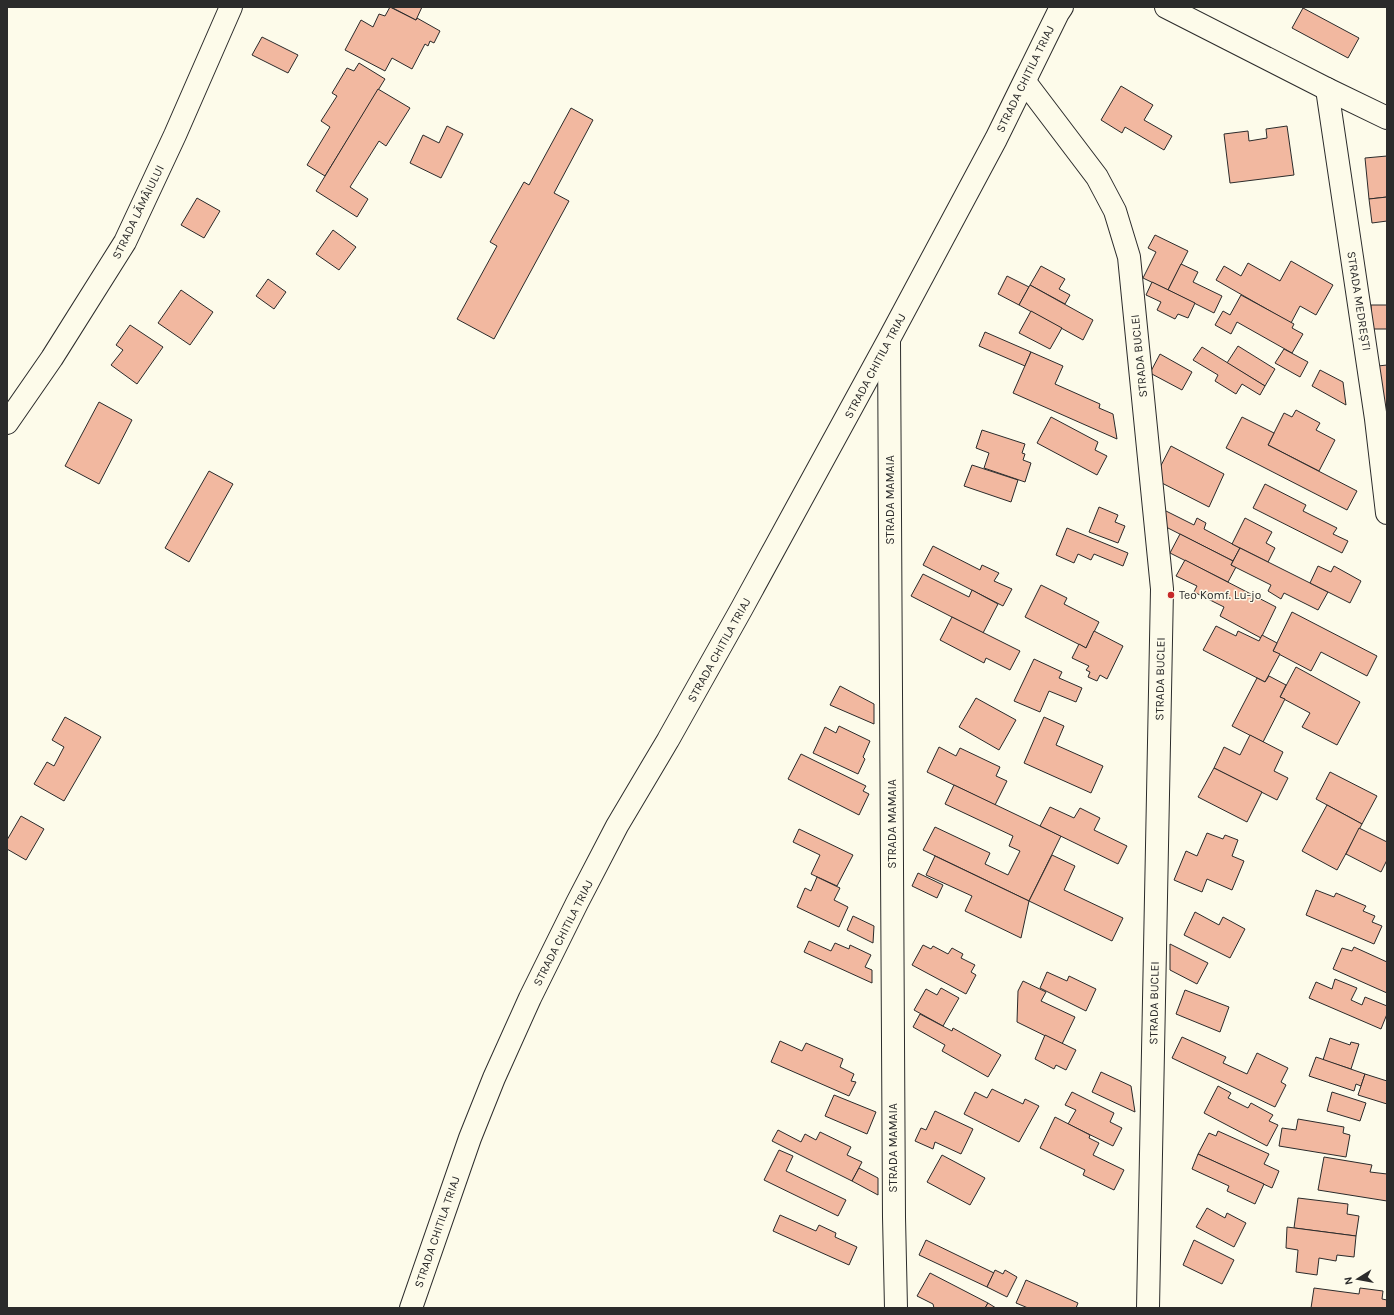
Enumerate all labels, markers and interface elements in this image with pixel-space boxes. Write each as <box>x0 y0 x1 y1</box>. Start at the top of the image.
street label: STRADA CHITILA TRIAJ <box>993 23 1057 135</box>
street label: STRADA LĂMÂIULUI <box>109 163 167 261</box>
street label: STRADA MEDREȘTI <box>1344 250 1374 352</box>
street label: STRADA CHITILA TRIAJ <box>841 311 909 421</box>
street label: STRADA BUCLEI <box>1128 314 1150 398</box>
street label: STRADA MAMAIA <box>883 455 897 545</box>
place label: Teo Komf. Lu-jo <box>1179 588 1261 602</box>
marker: Teo Komf. Lu-jo <box>1166 590 1176 600</box>
street label: STRADA CHITILA TRIAJ <box>684 595 754 705</box>
street label: STRADA BUCLEI <box>1152 637 1168 721</box>
street label: STRADA MAMAIA <box>885 779 899 869</box>
street label: STRADA CHITILA TRIAJ <box>530 878 596 988</box>
street label: STRADA BUCLEI <box>1146 961 1162 1045</box>
street label: STRADA MAMAIA <box>886 1103 900 1193</box>
street label: STRADA CHITILA TRIAJ <box>411 1174 463 1290</box>
north arrow <box>1338 1259 1378 1299</box>
text: N <box>1342 1276 1356 1286</box>

